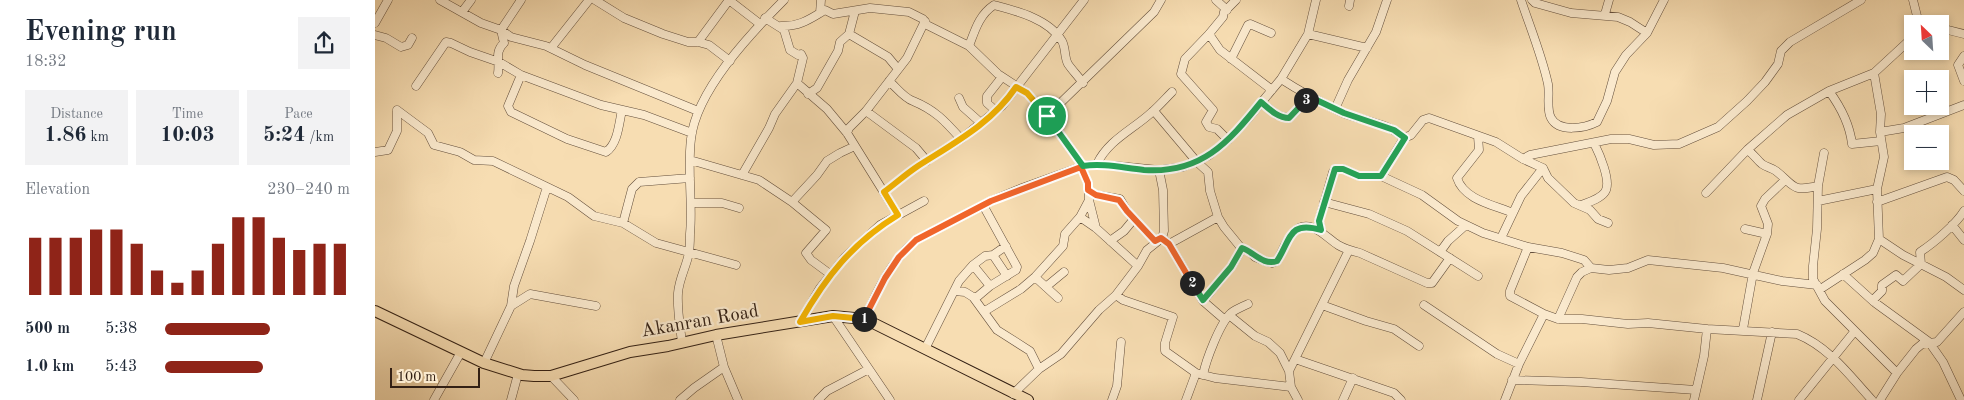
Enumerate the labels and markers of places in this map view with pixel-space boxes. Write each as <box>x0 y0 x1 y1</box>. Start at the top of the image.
pin: 3 <box>1293 88 1319 112</box>
pin <box>1026 95 1068 137</box>
pin: 2 <box>1179 270 1205 296</box>
pin: 1 <box>851 306 877 332</box>

